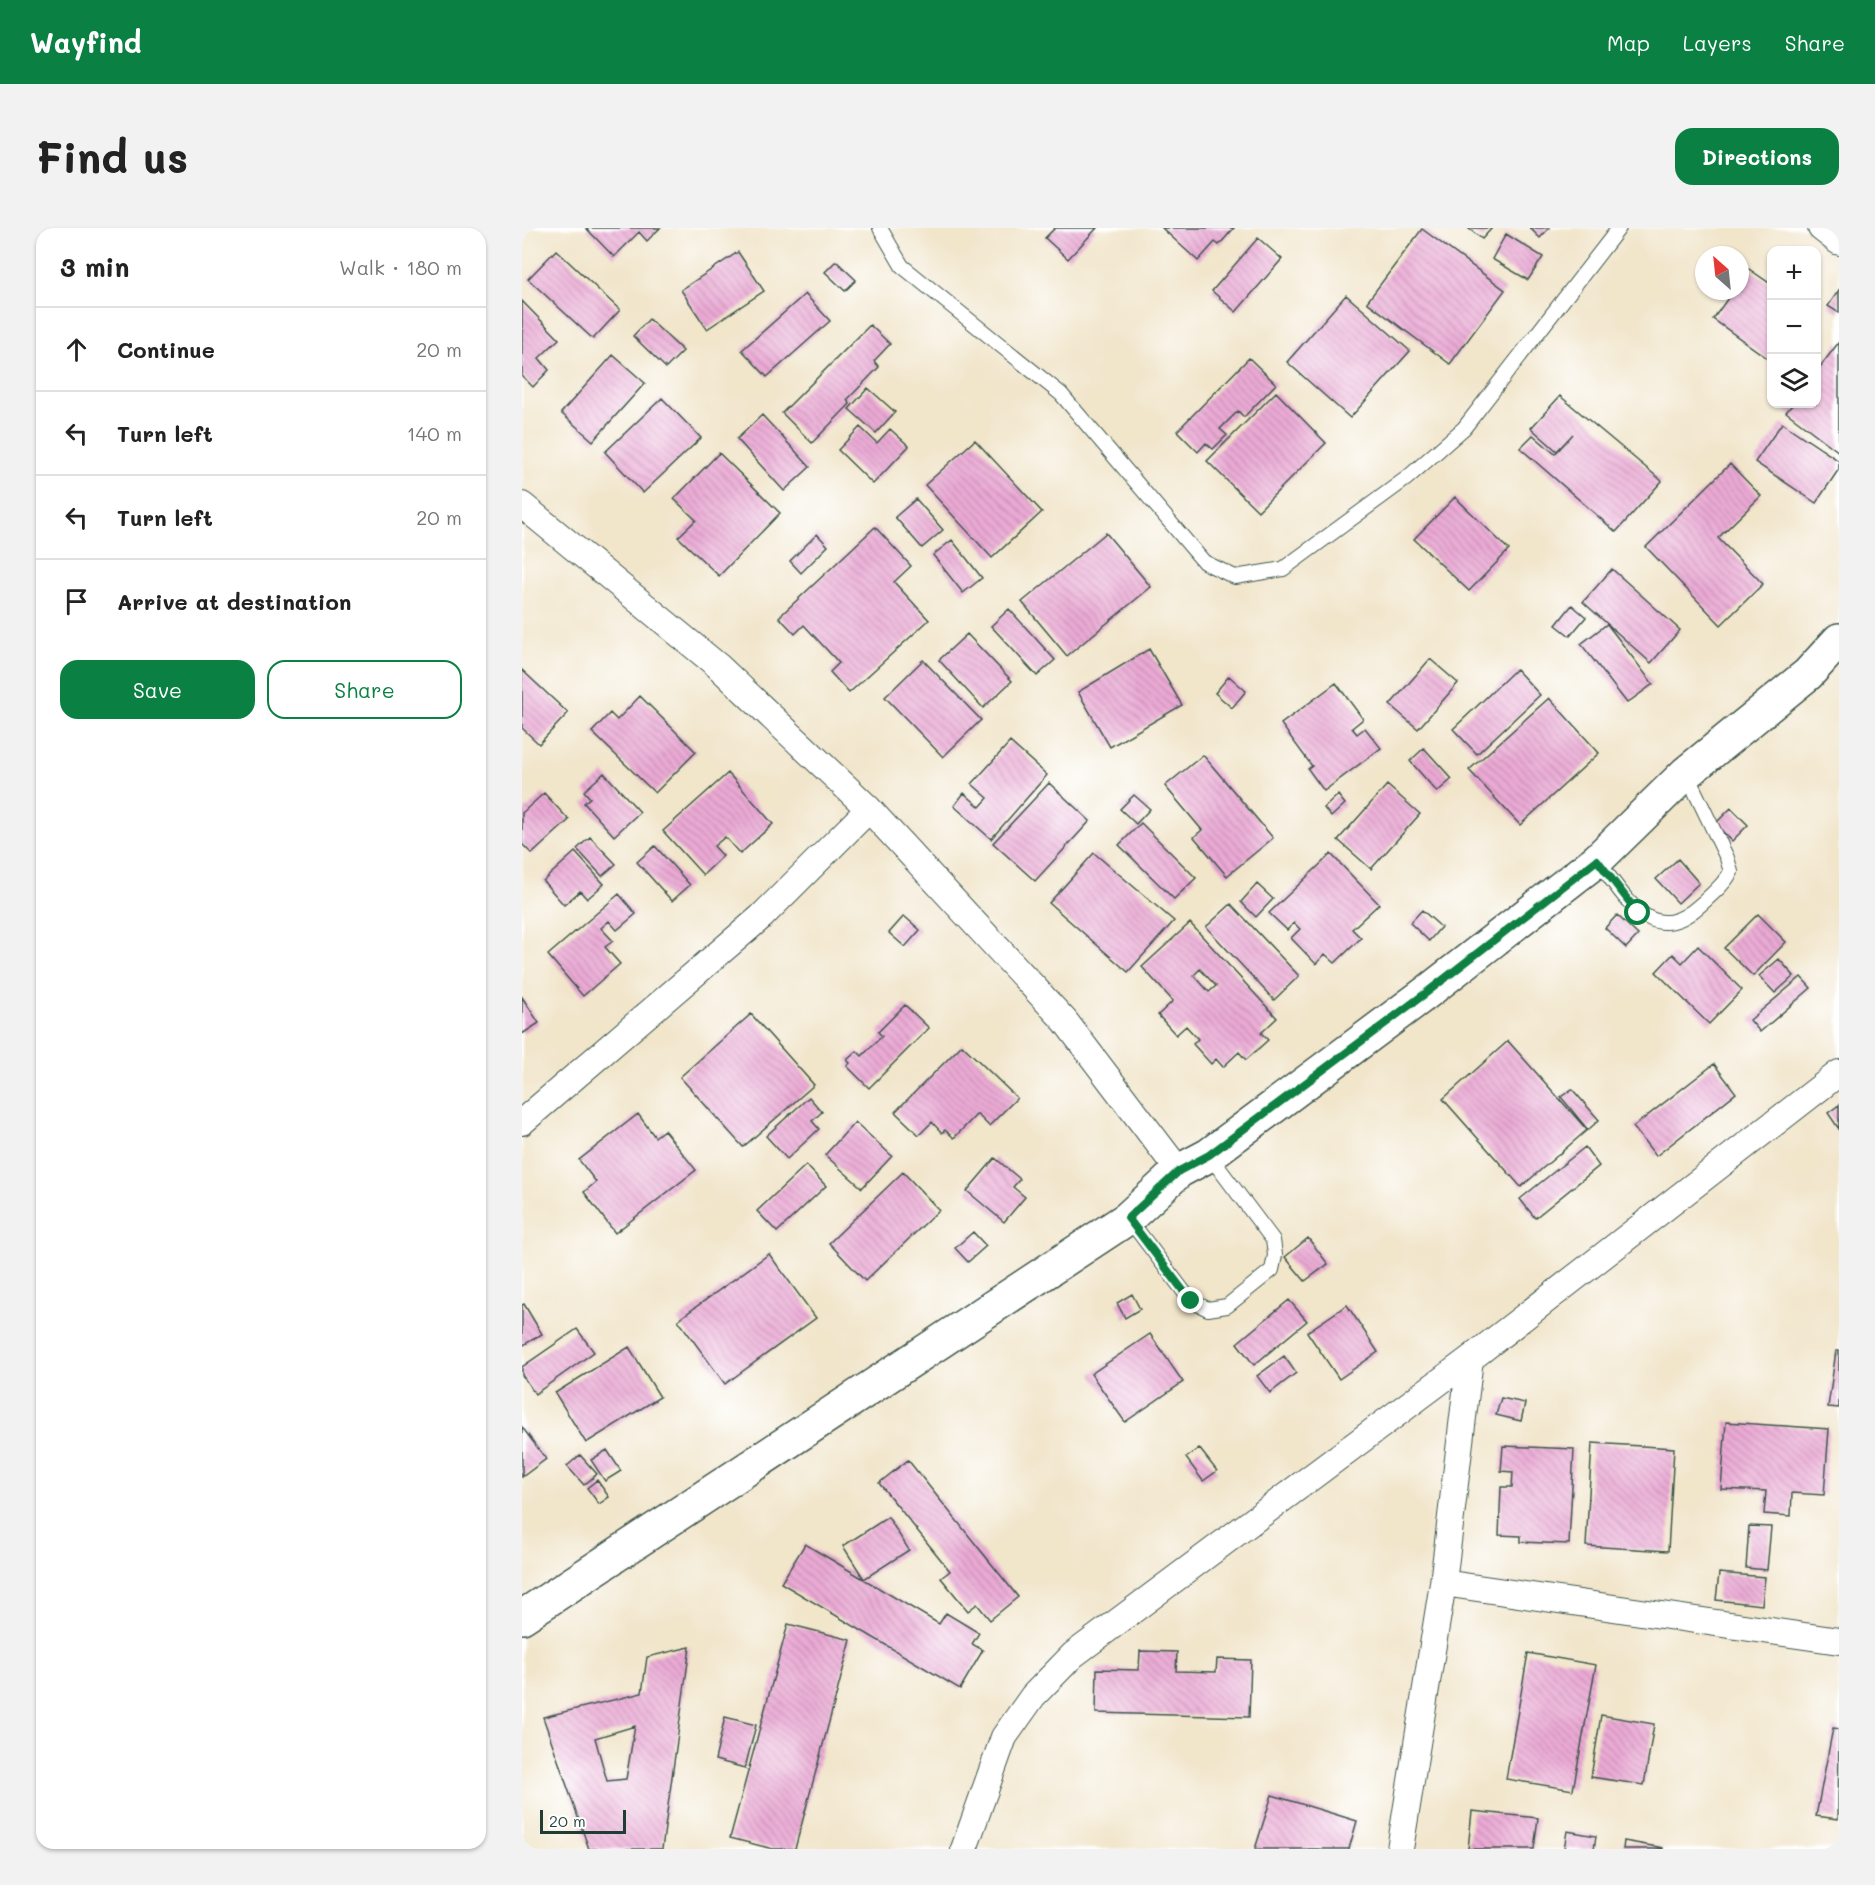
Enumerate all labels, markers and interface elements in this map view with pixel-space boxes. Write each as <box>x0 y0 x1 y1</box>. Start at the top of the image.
text: Wayfind <box>30 24 141 60</box>
text: Map <box>1607 29 1650 56</box>
text: Layers <box>1683 29 1752 56</box>
text: Share <box>1785 29 1845 56</box>
button: Directions <box>1675 128 1839 185</box>
text: Find us <box>36 129 188 184</box>
north arrow <box>1695 246 1749 300</box>
map controls <box>1767 246 1821 408</box>
button: + <box>1767 246 1821 300</box>
text: 3 min <box>60 250 129 284</box>
text: Walk · 180 m <box>339 254 462 280</box>
button: − <box>1767 300 1821 354</box>
icon: ahead <box>60 333 93 366</box>
text: Continue <box>117 335 215 364</box>
text: 20 m <box>416 336 462 362</box>
button: layers <box>1767 354 1821 408</box>
icon: left <box>60 417 93 450</box>
text: Turn left <box>117 419 213 448</box>
text: 140 m <box>407 420 462 446</box>
icon: left <box>60 501 93 534</box>
text: Turn left <box>117 503 213 532</box>
text: 20 m <box>416 504 462 530</box>
icon: arrive <box>60 585 93 618</box>
text: Arrive at destination <box>117 587 352 616</box>
button: Save <box>60 660 255 719</box>
button: Share <box>267 660 462 719</box>
route start <box>1624 899 1650 925</box>
route end <box>1177 1287 1203 1313</box>
scale bar <box>540 1807 626 1834</box>
text: 20 m <box>549 1810 586 1831</box>

